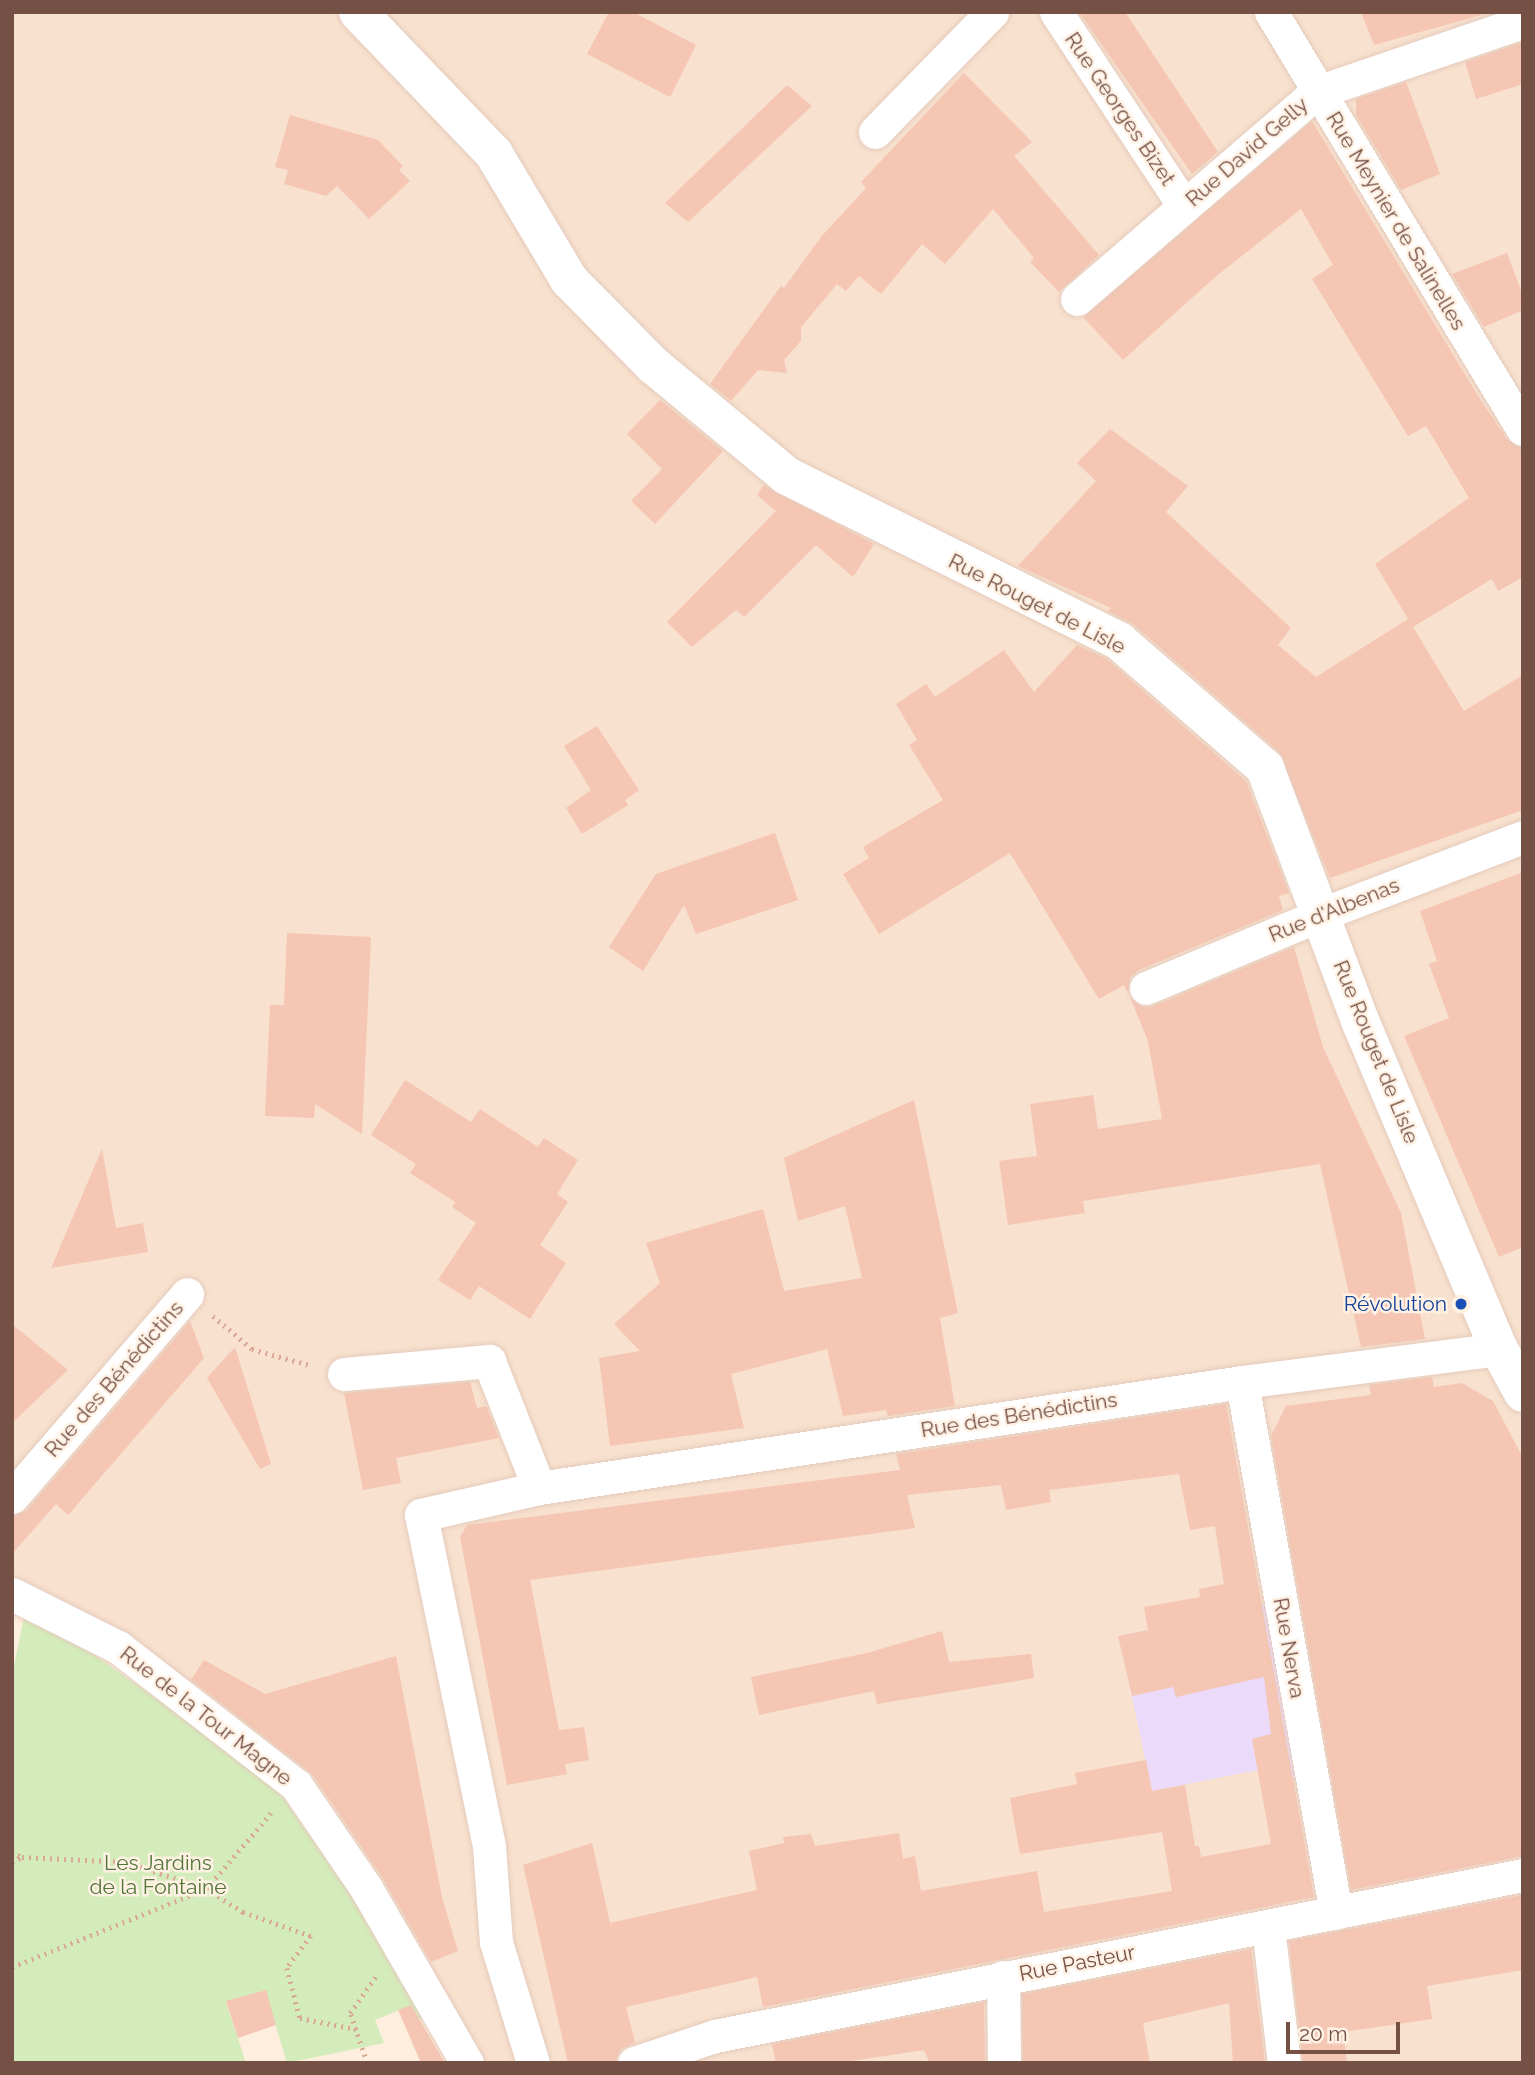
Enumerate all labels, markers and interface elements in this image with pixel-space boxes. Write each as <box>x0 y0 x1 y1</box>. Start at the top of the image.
street label: Rue Georges Bizet <box>1059 28 1181 190</box>
street label: Rue David Gelly <box>1181 92 1313 212</box>
street label: Rue Meynier de Salinelles <box>1321 107 1471 335</box>
street label: Rue Rouget de Lisle <box>944 548 1130 660</box>
street label: Rue d'Albenas <box>1265 872 1403 948</box>
street label: Rue Rouget de Lisle <box>1328 957 1424 1147</box>
place label: Révolution <box>1344 1291 1447 1317</box>
street label: Rue des Bénédictins <box>39 1296 189 1462</box>
marker: Révolution <box>1453 1296 1469 1312</box>
street label: Rue des Bénédictins <box>919 1387 1119 1443</box>
street label: Rue Nerva <box>1268 1596 1310 1700</box>
street label: Rue de la Tour Magne <box>115 1641 297 1791</box>
park label: Les Jardins de la Fontaine <box>89 1850 227 1900</box>
street label: Rue Pasteur <box>1017 1939 1137 1987</box>
scale bar <box>1290 2008 1404 2052</box>
text: 20 m <box>1299 2021 1347 2046</box>

